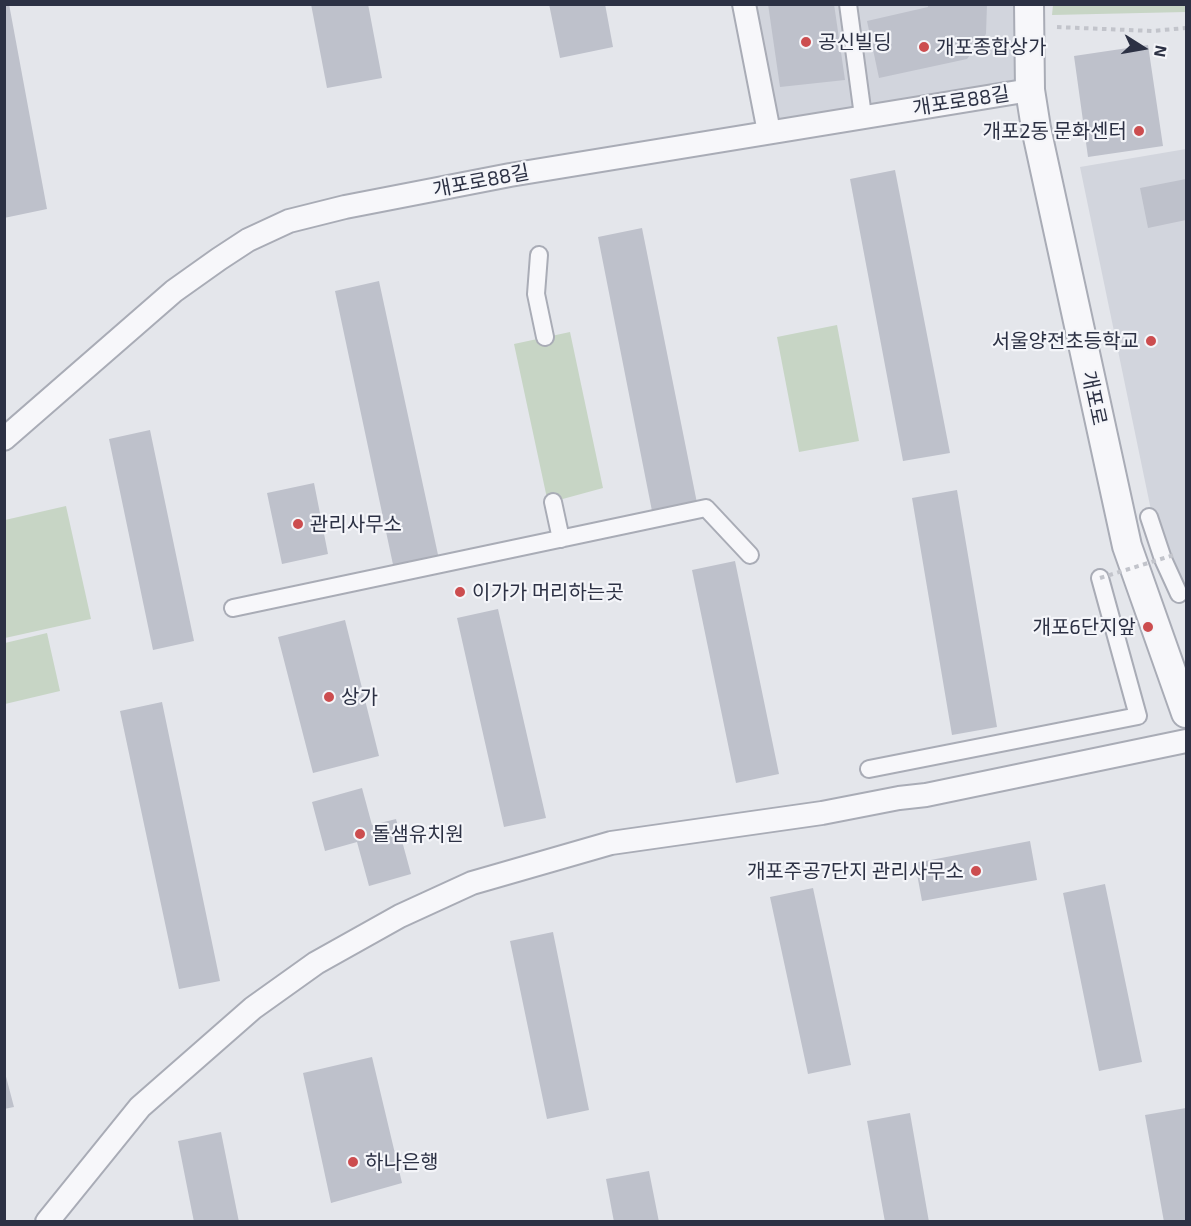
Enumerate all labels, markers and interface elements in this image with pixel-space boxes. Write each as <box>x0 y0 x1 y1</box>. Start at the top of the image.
north arrow <box>1113 18 1173 78</box>
place label: 공신빌딩 <box>818 30 892 54</box>
marker: 공신빌딩 <box>799 35 813 49</box>
place label: 개포종합상가 <box>936 35 1046 59</box>
marker: 개포종합상가 <box>917 40 931 54</box>
text: N <box>1151 44 1172 59</box>
street label: 개포로88길 <box>911 81 1011 121</box>
place label: 개포2동 문화센터 <box>983 119 1127 143</box>
marker: 개포2동 문화센터 <box>1132 124 1146 138</box>
street label: 개포로88길 <box>431 160 531 202</box>
place label: 서울양전초등학교 <box>992 329 1139 353</box>
marker: 서울양전초등학교 <box>1144 334 1158 348</box>
street label: 개포로 <box>1077 369 1111 427</box>
place label: 관리사무소 <box>310 512 402 536</box>
marker: 관리사무소 <box>291 517 305 531</box>
place label: 이가가 머리하는곳 <box>472 580 624 604</box>
marker: 이가가 머리하는곳 <box>453 585 467 599</box>
place label: 개포6단지앞 <box>1033 615 1136 639</box>
marker: 개포6단지앞 <box>1141 620 1155 634</box>
place label: 상가 <box>341 685 378 709</box>
marker: 상가 <box>322 690 336 704</box>
place label: 돌샘유치원 <box>372 822 464 846</box>
marker: 돌샘유치원 <box>353 827 367 841</box>
place label: 개포주공7단지 관리사무소 <box>747 859 964 883</box>
marker: 개포주공7단지 관리사무소 <box>969 864 983 878</box>
place label: 하나은행 <box>365 1150 439 1174</box>
marker: 하나은행 <box>346 1155 360 1169</box>

